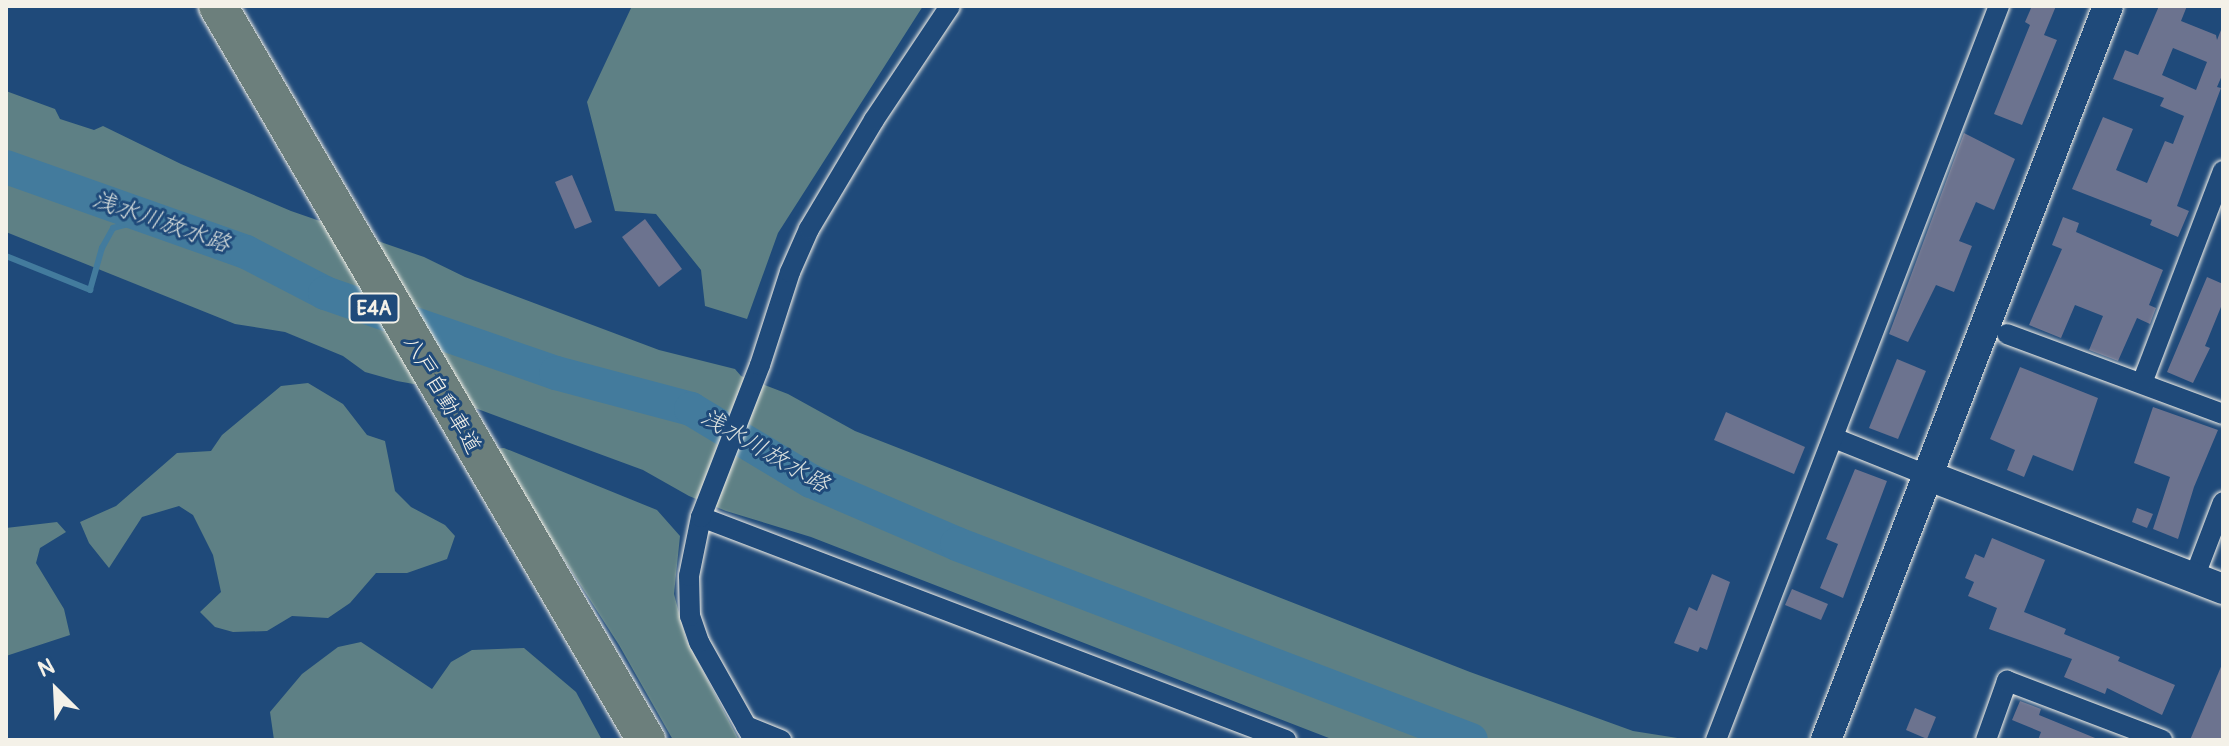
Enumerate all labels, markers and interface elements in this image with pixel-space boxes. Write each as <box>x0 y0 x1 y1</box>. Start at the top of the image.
water label: 浅水川放水路 <box>88 185 234 259</box>
road number: E4A <box>348 292 400 324</box>
street label: 八戸自動車道 <box>398 331 486 459</box>
water label: 浅水川放水路 <box>695 403 835 499</box>
north arrow <box>16 650 96 730</box>
text: N <box>34 652 59 684</box>

